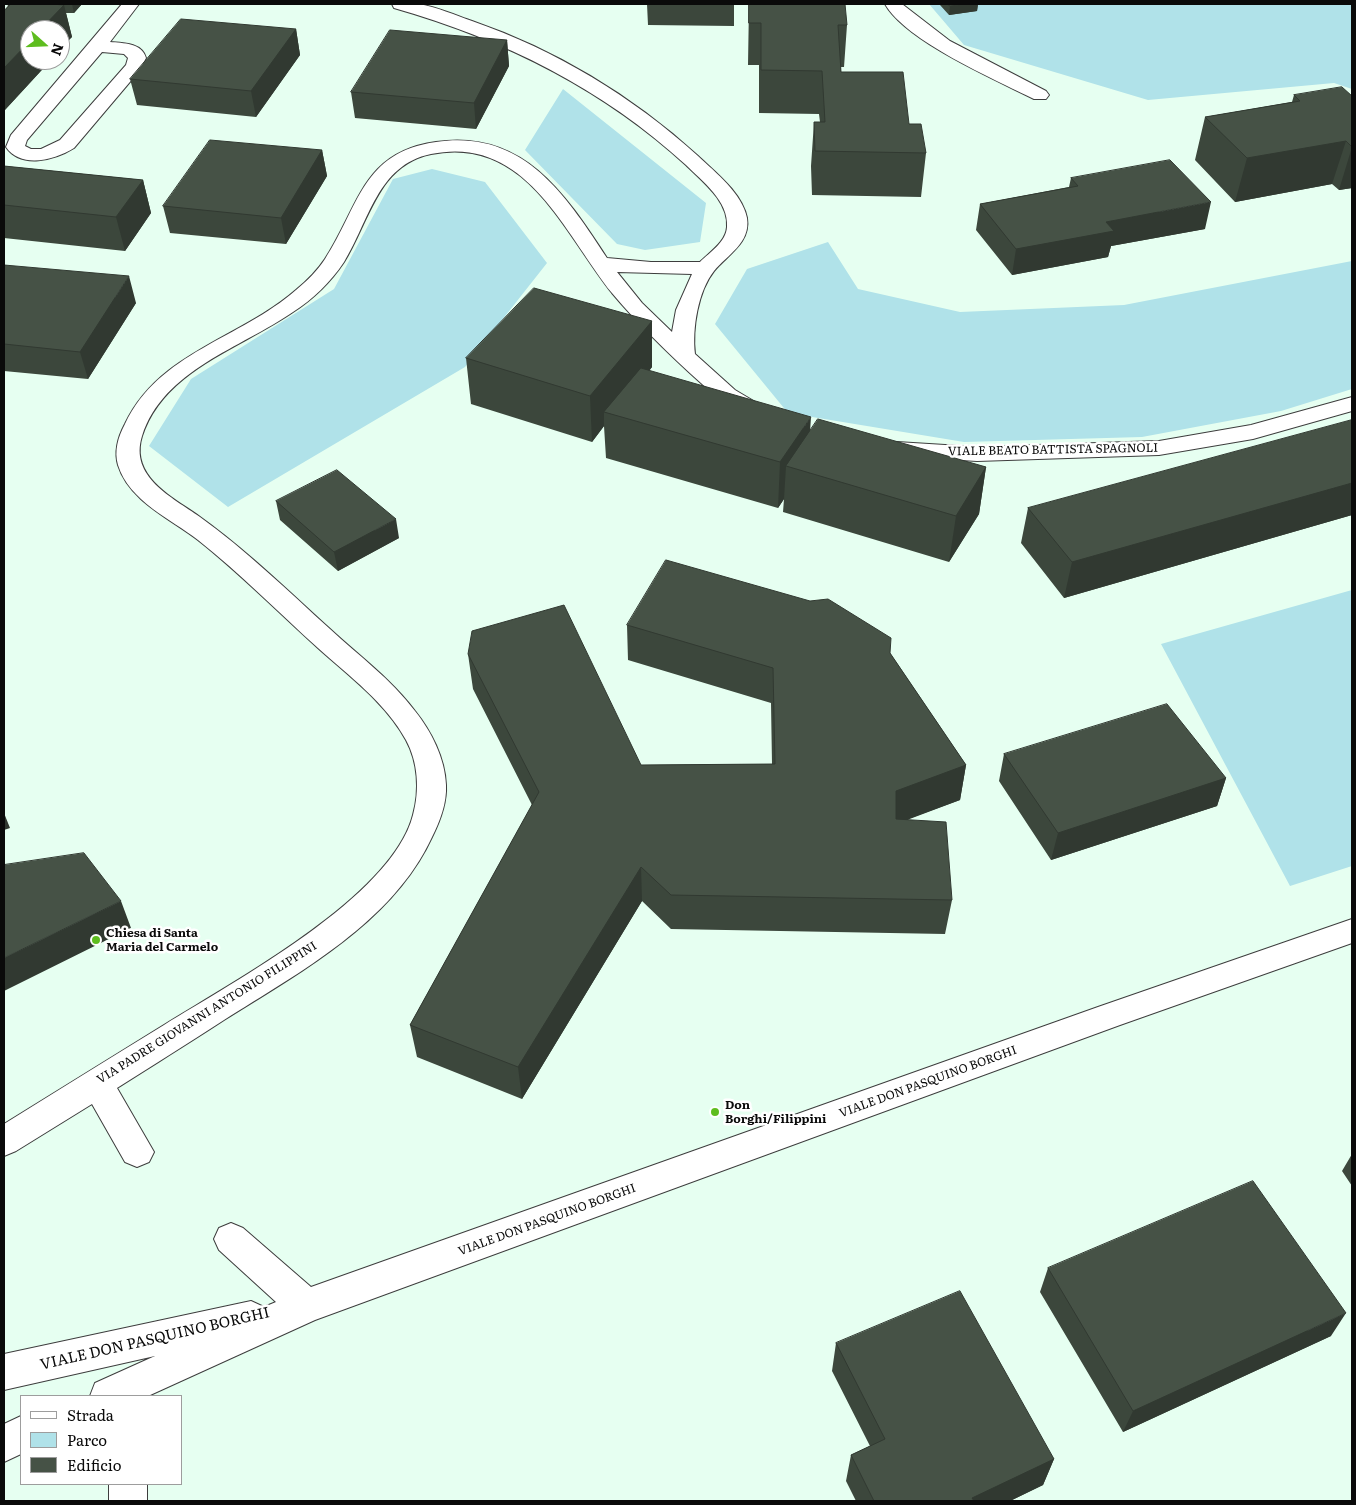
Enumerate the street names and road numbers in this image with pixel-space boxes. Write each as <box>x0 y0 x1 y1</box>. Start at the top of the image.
street label: VIALE BEATO BATTISTA SPAGNOLI <box>948 441 1158 459</box>
street label: VIA PADRE GIOVANNI ANTONIO FILIPPINI <box>94 939 320 1087</box>
street label: VIALE DON PASQUINO BORGHI <box>837 1043 1019 1121</box>
street label: VIALE DON PASQUINO BORGHI <box>456 1181 638 1259</box>
street label: VIALE DON PASQUINO BORGHI <box>38 1304 272 1374</box>

